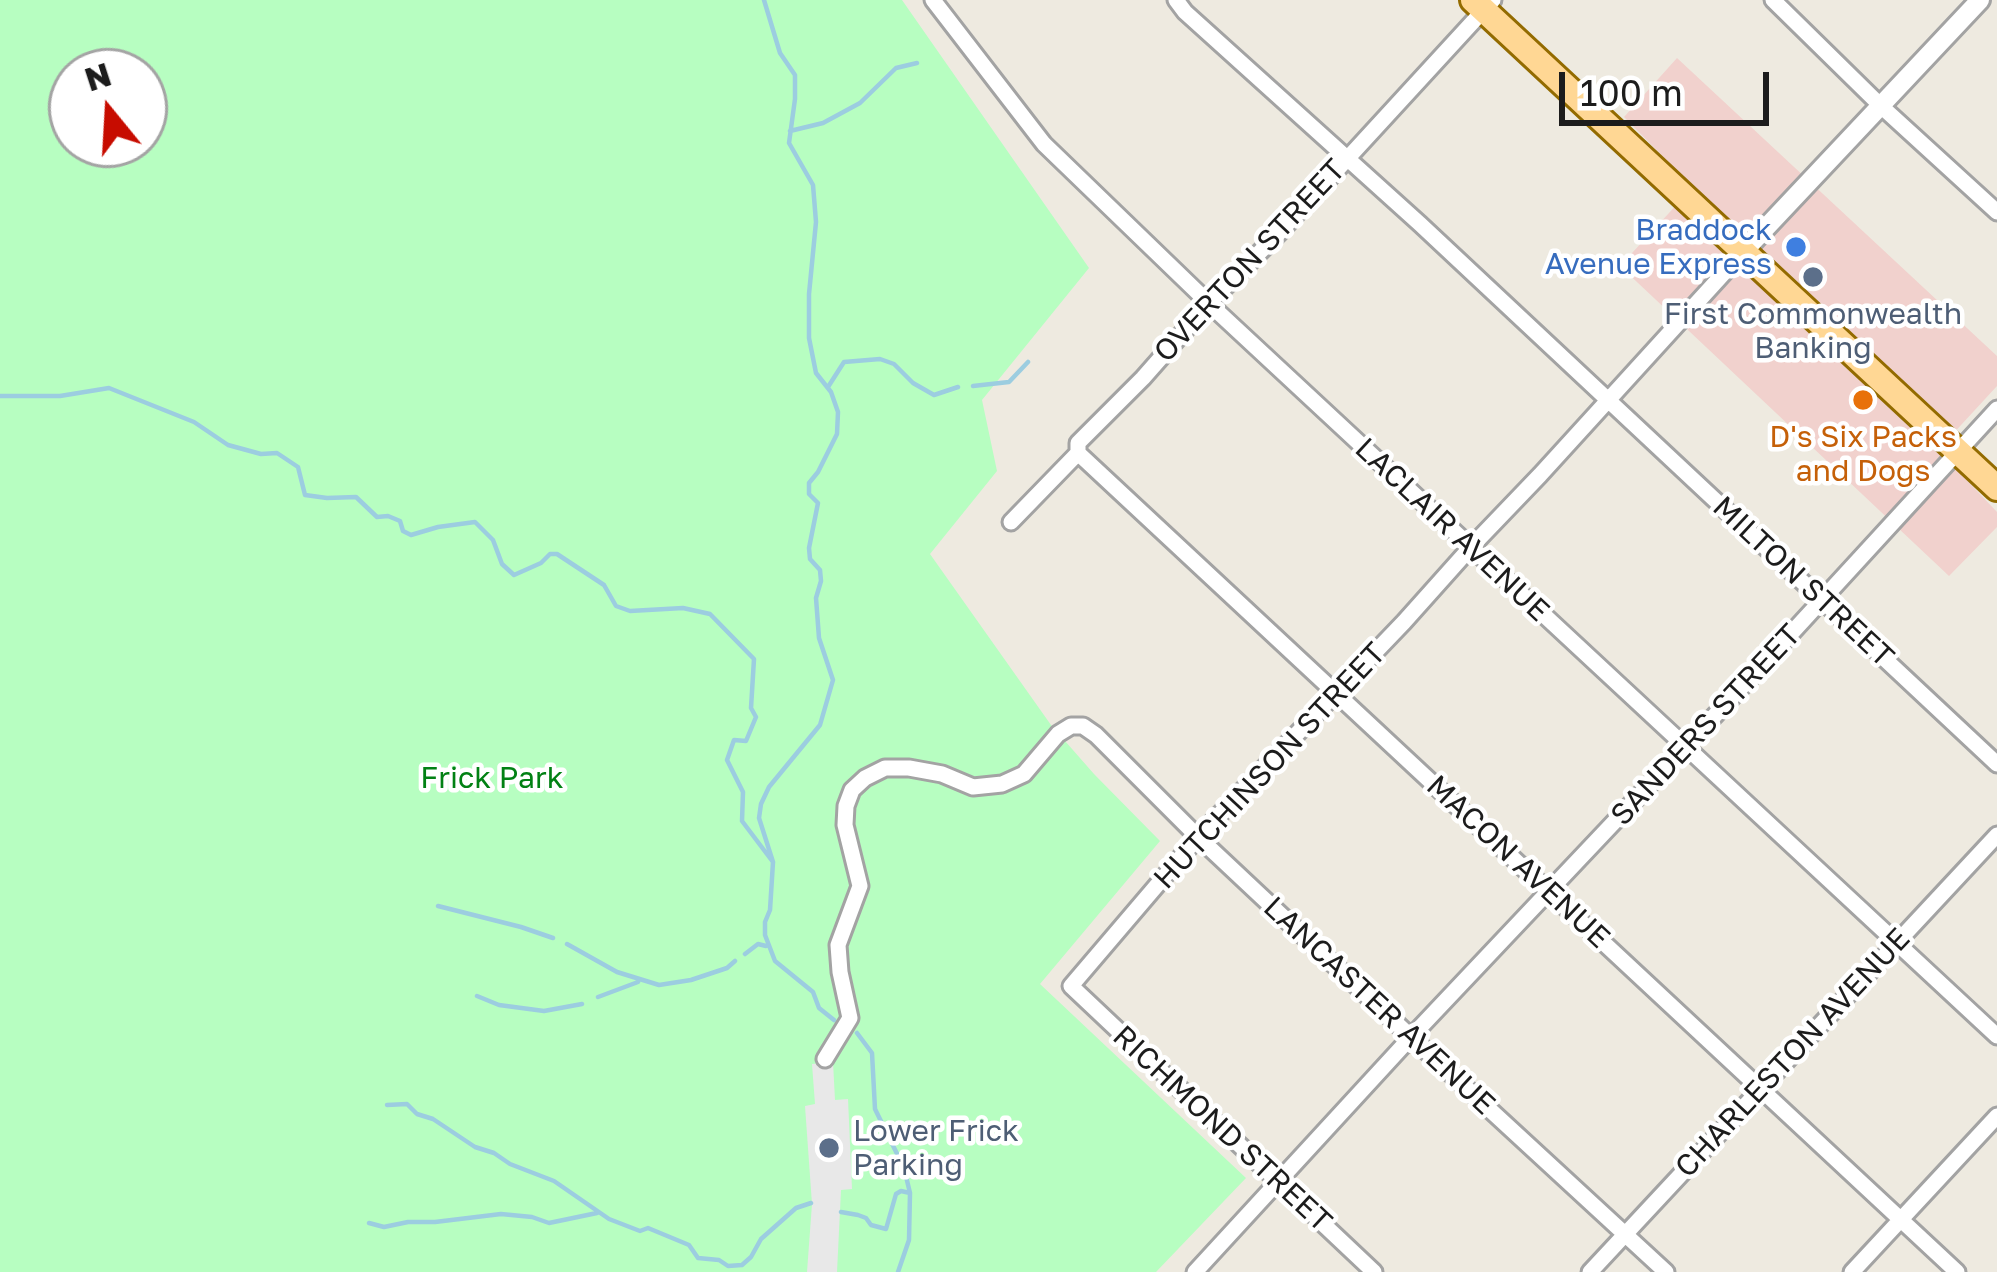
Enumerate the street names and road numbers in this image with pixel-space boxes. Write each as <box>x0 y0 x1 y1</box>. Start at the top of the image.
street label: OVERTON STREET <box>1147 152 1353 370</box>
street label: LACLAIR AVENUE <box>1348 431 1556 629</box>
street label: MILTON STREET <box>1705 489 1901 675</box>
street label: SANDERS STREET <box>1604 617 1808 833</box>
street label: HUTCHINSON STREET <box>1147 636 1393 896</box>
street label: MACON AVENUE <box>1419 768 1617 956</box>
street label: LANCASTER AVENUE <box>1256 890 1502 1122</box>
street label: CHARLESTON AVENUE <box>1668 921 1918 1185</box>
street label: RICHMOND STREET <box>1105 1018 1339 1240</box>

